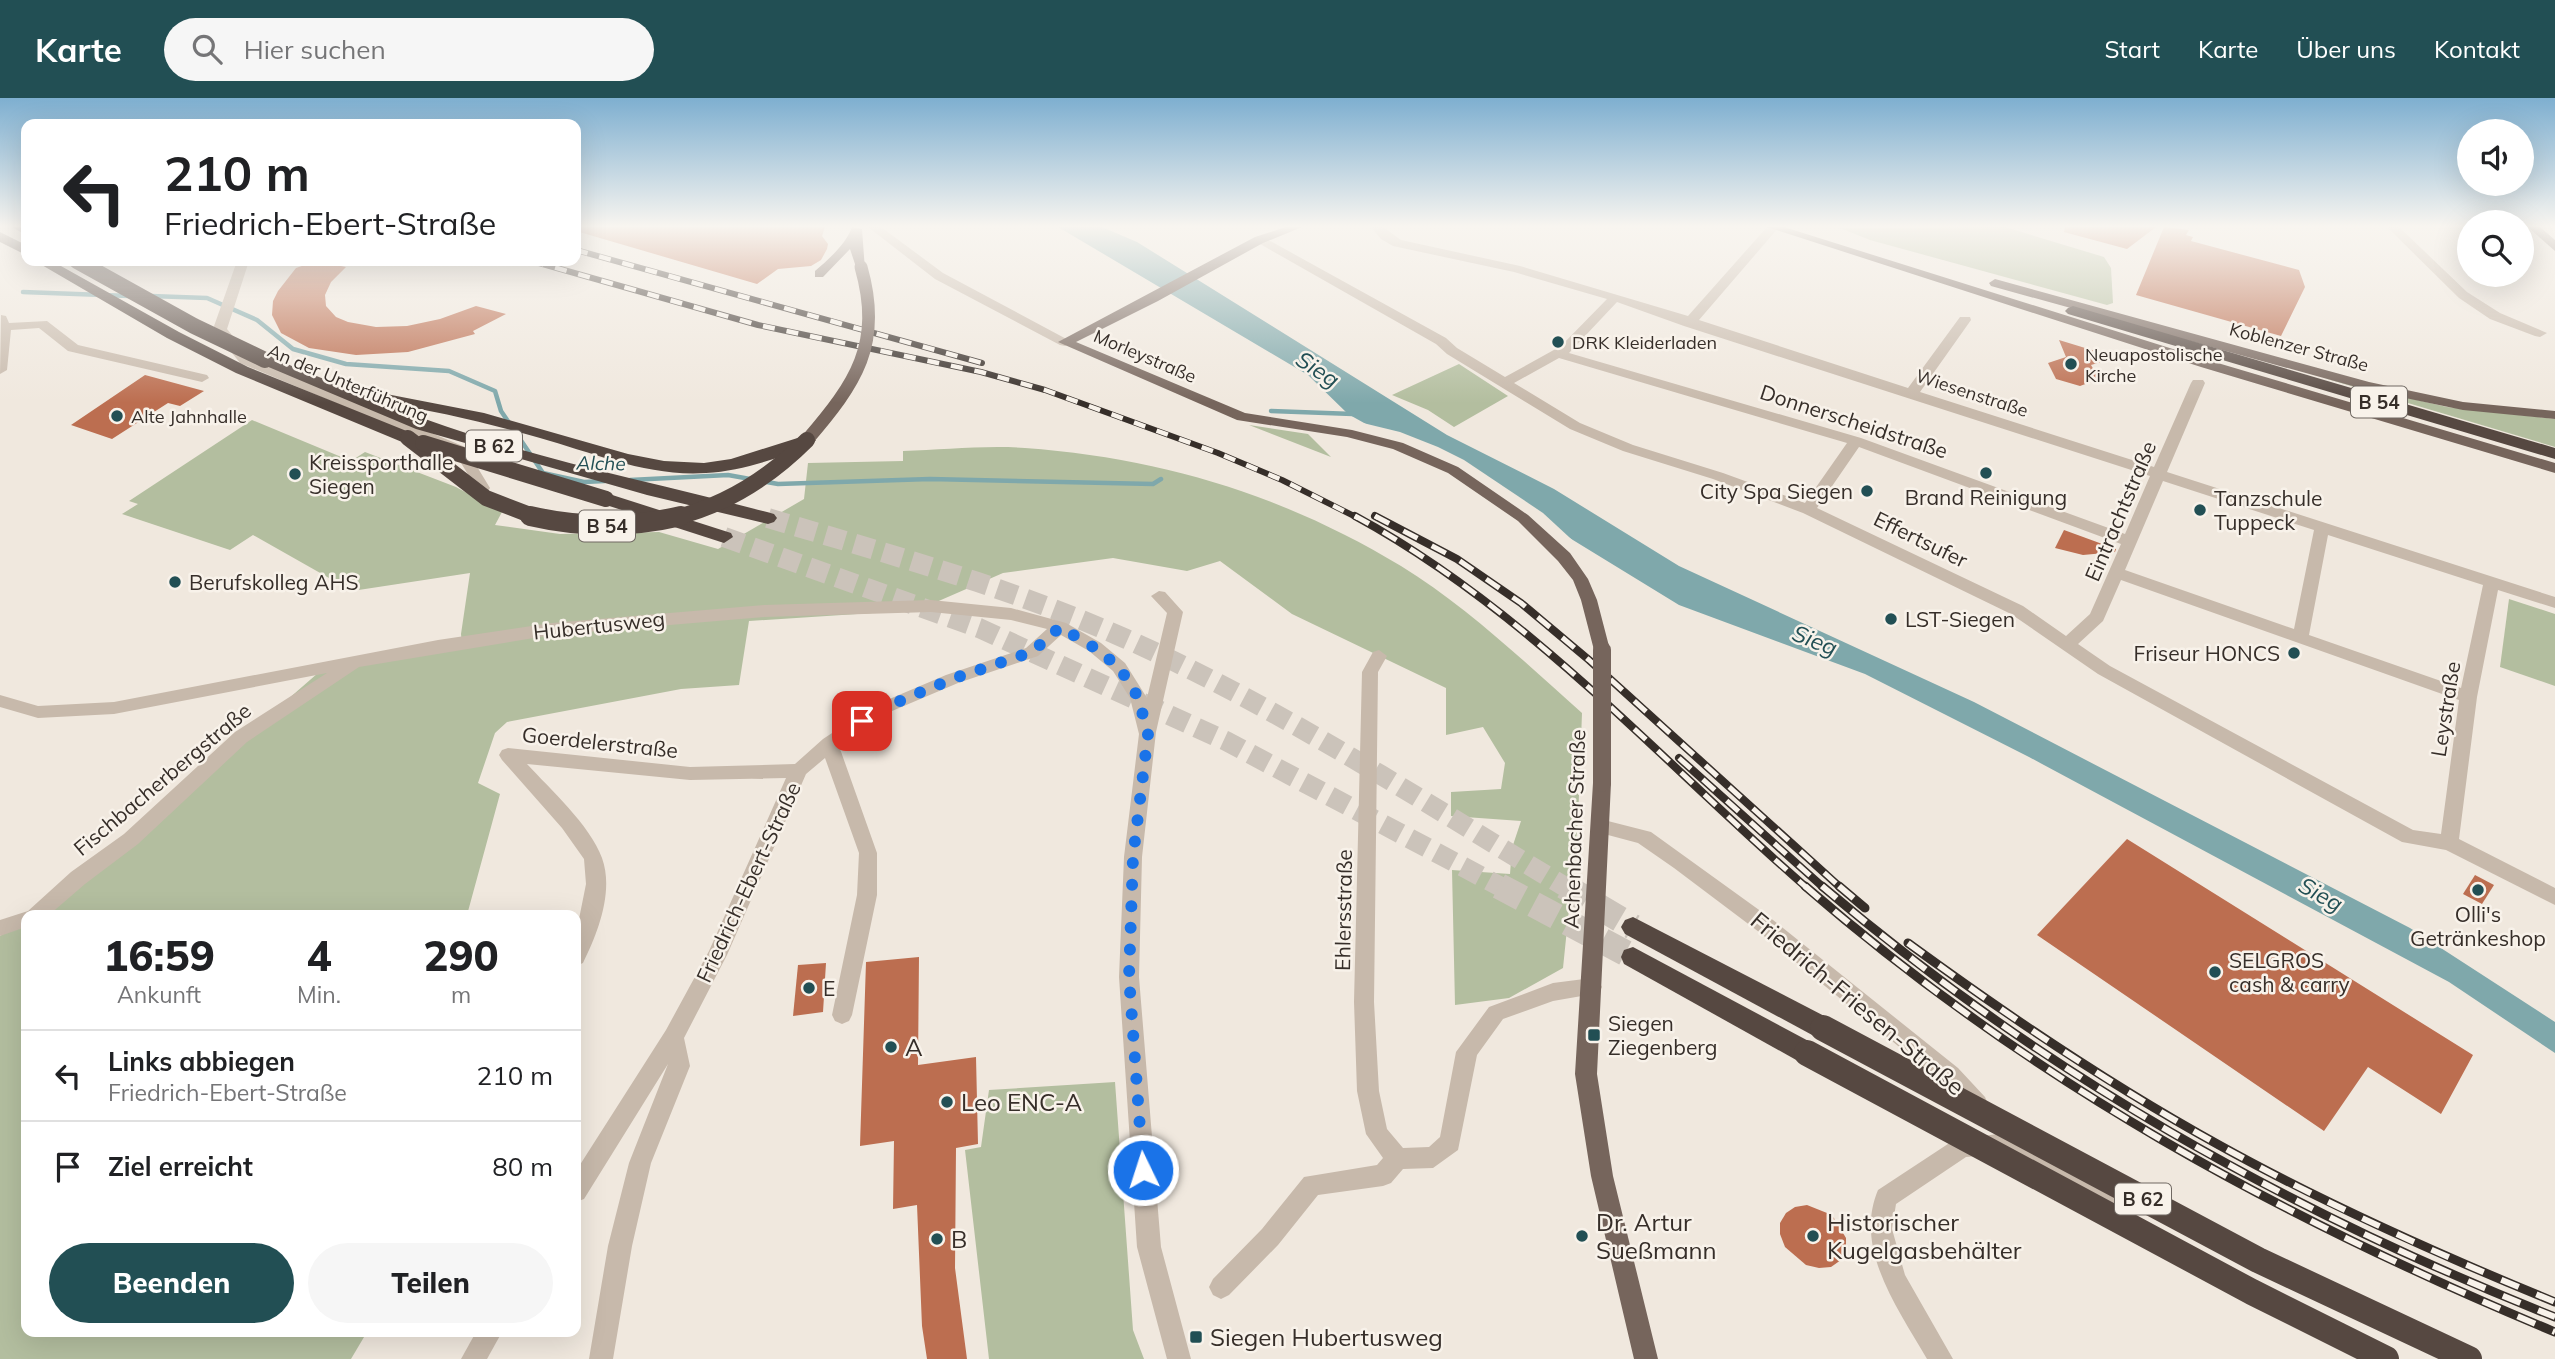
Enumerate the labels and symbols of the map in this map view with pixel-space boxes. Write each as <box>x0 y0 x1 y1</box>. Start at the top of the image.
street label: Koblenzer Straße <box>2227 317 2371 377</box>
street label: Morleystraße <box>1090 324 1200 388</box>
place label: DRK Kleiderladen <box>1572 331 1717 354</box>
marker: DRK Kleiderladen <box>1550 334 1566 350</box>
street label: An der Unterführung <box>264 339 432 427</box>
place label: Neuapostolische Kirche <box>2085 343 2223 387</box>
water label: Sieg <box>1291 344 1345 394</box>
marker: Neuapostolische Kirche <box>2063 356 2079 372</box>
street label: Wiesenstraße <box>1913 364 2031 422</box>
street label: Donnerscheidstraße <box>1757 378 1951 464</box>
road number: B 54 <box>2351 386 2407 418</box>
place label: Alte Jahnhalle <box>131 405 247 428</box>
marker: Alte Jahnhalle <box>109 408 125 424</box>
road number: B 62 <box>466 430 522 462</box>
street label: Eintrachtstraße <box>2079 437 2161 585</box>
place label: Kreissporthalle Siegen <box>309 449 454 499</box>
water label: Alche <box>575 451 626 475</box>
marker: Brand Reinigung <box>1978 465 1994 481</box>
marker: Kreissporthalle Siegen <box>287 466 303 482</box>
place label: City Spa Siegen <box>1700 478 1853 504</box>
marker: City Spa Siegen <box>1859 483 1875 499</box>
place label: Brand Reinigung <box>1905 484 2067 510</box>
place label: Tanzschule Tuppeck <box>2214 485 2322 535</box>
marker: Tanzschule Tuppeck <box>2192 502 2208 518</box>
street label: Effertsufer <box>1870 505 1972 573</box>
road number: B 54 <box>579 510 635 542</box>
place label: Berufskolleg AHS <box>189 569 359 595</box>
marker: Berufskolleg AHS <box>167 574 183 590</box>
street label: Hubertusweg <box>532 605 666 645</box>
place label: LST-Siegen <box>1905 606 2015 632</box>
marker: LST-Siegen <box>1883 611 1899 627</box>
water label: Sieg <box>1788 618 1842 662</box>
place label: Friseur HONCS <box>2134 640 2280 666</box>
marker: Friseur HONCS <box>2286 645 2302 661</box>
street label: Leystraße <box>2425 660 2465 758</box>
pin <box>832 691 892 751</box>
street label: Fischbacherbergstraße <box>68 697 256 861</box>
street label: Goerdelerstraße <box>521 721 679 763</box>
street label: Achenbacher Straße <box>1558 729 1590 929</box>
street label: Friedrich-Ebert-Straße <box>690 778 806 986</box>
street label: Ehlersstraße <box>1329 849 1357 971</box>
water label: Sieg <box>2294 870 2348 918</box>
marker: Olli's Getränkeshop <box>2470 882 2486 898</box>
place label: Olli's Getränkeshop <box>2410 901 2546 951</box>
street label: Friedrich-Friesen-Straße <box>1745 905 1971 1101</box>
place label: SELGROS cash & carry <box>2229 947 2350 997</box>
marker: SELGROS cash & carry <box>2207 964 2223 980</box>
place label: E <box>823 975 835 1001</box>
marker: E <box>801 980 817 996</box>
place label: Siegen Ziegenberg <box>1608 1010 1718 1060</box>
marker: Siegen Ziegenberg <box>1586 1027 1602 1043</box>
place label: A <box>905 1032 923 1062</box>
marker: A <box>883 1039 899 1055</box>
place label: Leo ENC-A <box>961 1087 1083 1117</box>
marker: Leo ENC-A <box>939 1094 955 1110</box>
position arrow <box>1106 1133 1180 1207</box>
road number: B 62 <box>2115 1184 2171 1214</box>
place label: Dr. Artur Sueßmann <box>1596 1207 1717 1265</box>
place label: Historischer Kugelgasbehälter <box>1827 1207 2022 1265</box>
place label: B <box>951 1224 967 1254</box>
marker: Dr. Artur Sueßmann <box>1574 1228 1590 1244</box>
marker: Historischer Kugelgasbehälter <box>1805 1228 1821 1244</box>
marker: B <box>929 1231 945 1247</box>
place label: Siegen Hubertusweg <box>1210 1322 1443 1352</box>
marker: Siegen Hubertusweg <box>1188 1329 1204 1345</box>

